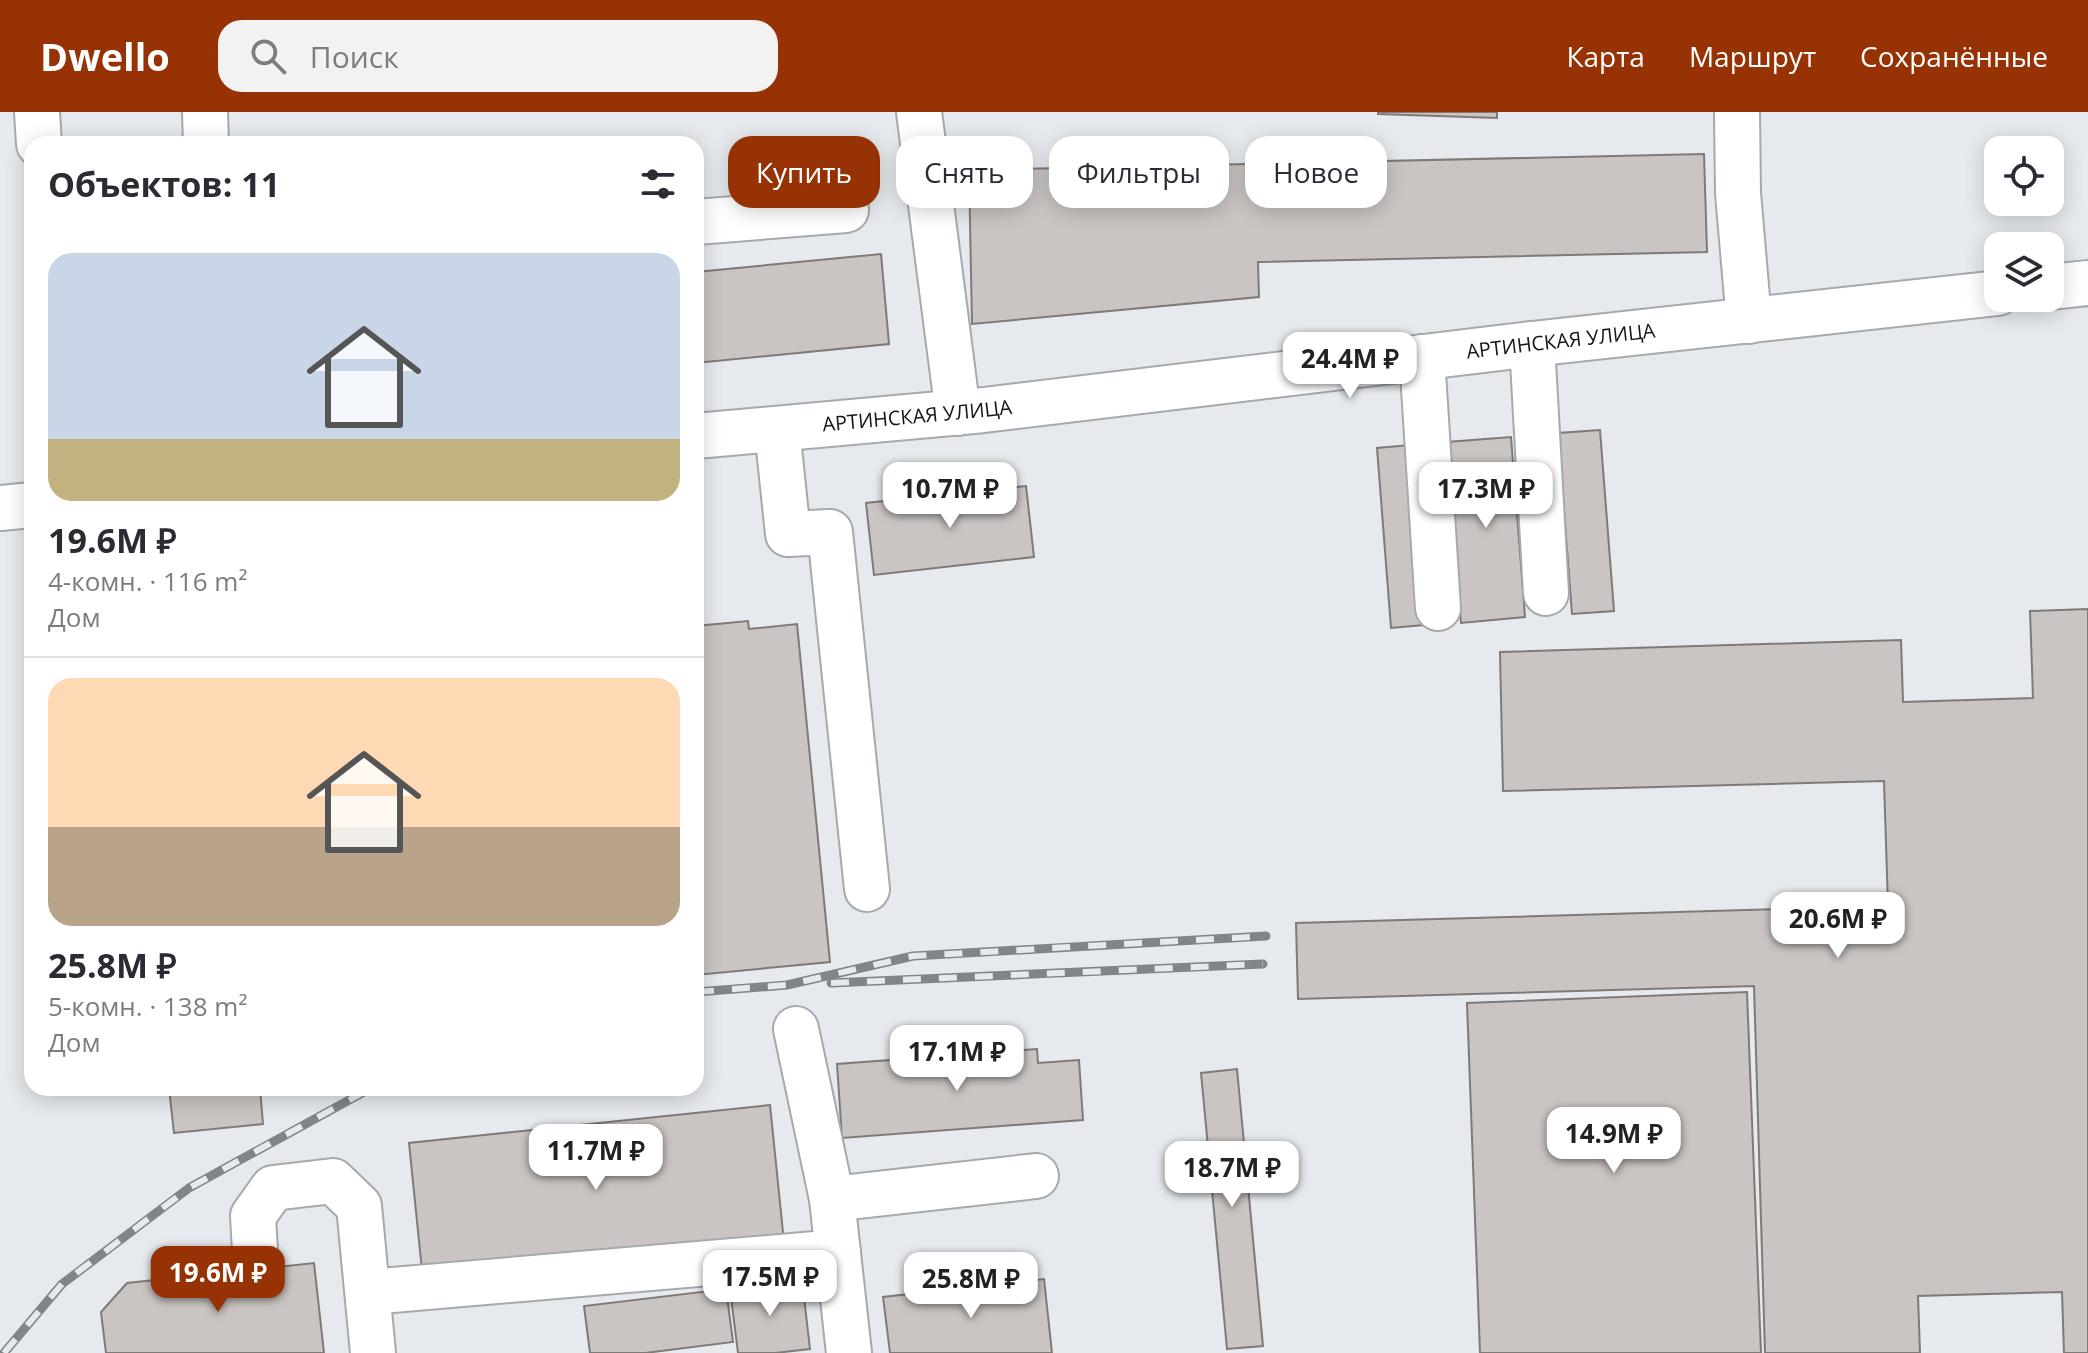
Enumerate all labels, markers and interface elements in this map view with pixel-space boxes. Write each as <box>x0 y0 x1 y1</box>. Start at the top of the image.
search box <box>218 20 778 92</box>
text: Dwello <box>40 30 170 82</box>
icon: search <box>246 34 290 78</box>
text: Поиск <box>310 36 399 77</box>
text: Карта <box>1566 37 1645 75</box>
text: Маршрут <box>1689 37 1816 75</box>
text: Сохранённые <box>1860 37 2048 75</box>
chip: Купить <box>728 136 880 208</box>
chip: Снять <box>896 136 1033 208</box>
chip: Фильтры <box>1049 136 1229 208</box>
chip: Новое <box>1245 136 1387 208</box>
map controls <box>1984 136 2064 312</box>
button: locate <box>1984 136 2064 216</box>
text: Объектов: 11 <box>48 161 280 207</box>
icon: filters <box>636 162 680 206</box>
button: layers <box>1984 232 2064 312</box>
icon: home <box>292 305 436 449</box>
street label: АРТИНСКАЯ УЛИЦА <box>1465 317 1657 365</box>
pin: 24.4M ₽ <box>1276 332 1424 400</box>
text: 24.4M ₽ <box>1301 340 1399 376</box>
street label: АРТИНСКАЯ УЛИЦА <box>821 393 1014 438</box>
pin: 10.7M ₽ <box>876 462 1024 530</box>
pin: 17.3M ₽ <box>1412 462 1560 530</box>
text: 10.7M ₽ <box>901 470 999 506</box>
text: 17.3M ₽ <box>1437 470 1535 506</box>
text: 19.6M ₽ <box>48 517 177 563</box>
text: 4-комн. · 116 m² <box>48 563 247 599</box>
text: Дом <box>48 599 101 635</box>
icon: home <box>292 730 436 874</box>
pin: 20.6M ₽ <box>1764 892 1912 960</box>
text: 20.6M ₽ <box>1789 900 1887 936</box>
text: 25.8M ₽ <box>48 942 177 988</box>
text: 5-комн. · 138 m² <box>48 988 247 1024</box>
text: Дом <box>48 1024 101 1060</box>
pin: 17.1M ₽ <box>883 1025 1031 1093</box>
text: 17.1M ₽ <box>908 1033 1006 1069</box>
pin: 14.9M ₽ <box>1540 1107 1688 1175</box>
text: 14.9M ₽ <box>1565 1115 1663 1151</box>
pin: 11.7M ₽ <box>522 1124 670 1192</box>
text: 11.7M ₽ <box>547 1132 645 1168</box>
pin: 18.7M ₽ <box>1158 1141 1306 1209</box>
text: 18.7M ₽ <box>1183 1149 1281 1185</box>
pin: 19.6M ₽ <box>144 1246 292 1314</box>
pin: 17.5M ₽ <box>696 1250 844 1318</box>
pin: 25.8M ₽ <box>897 1252 1045 1320</box>
text: 19.6M ₽ <box>169 1254 267 1290</box>
text: 17.5M ₽ <box>721 1258 819 1294</box>
text: 25.8M ₽ <box>922 1260 1020 1296</box>

